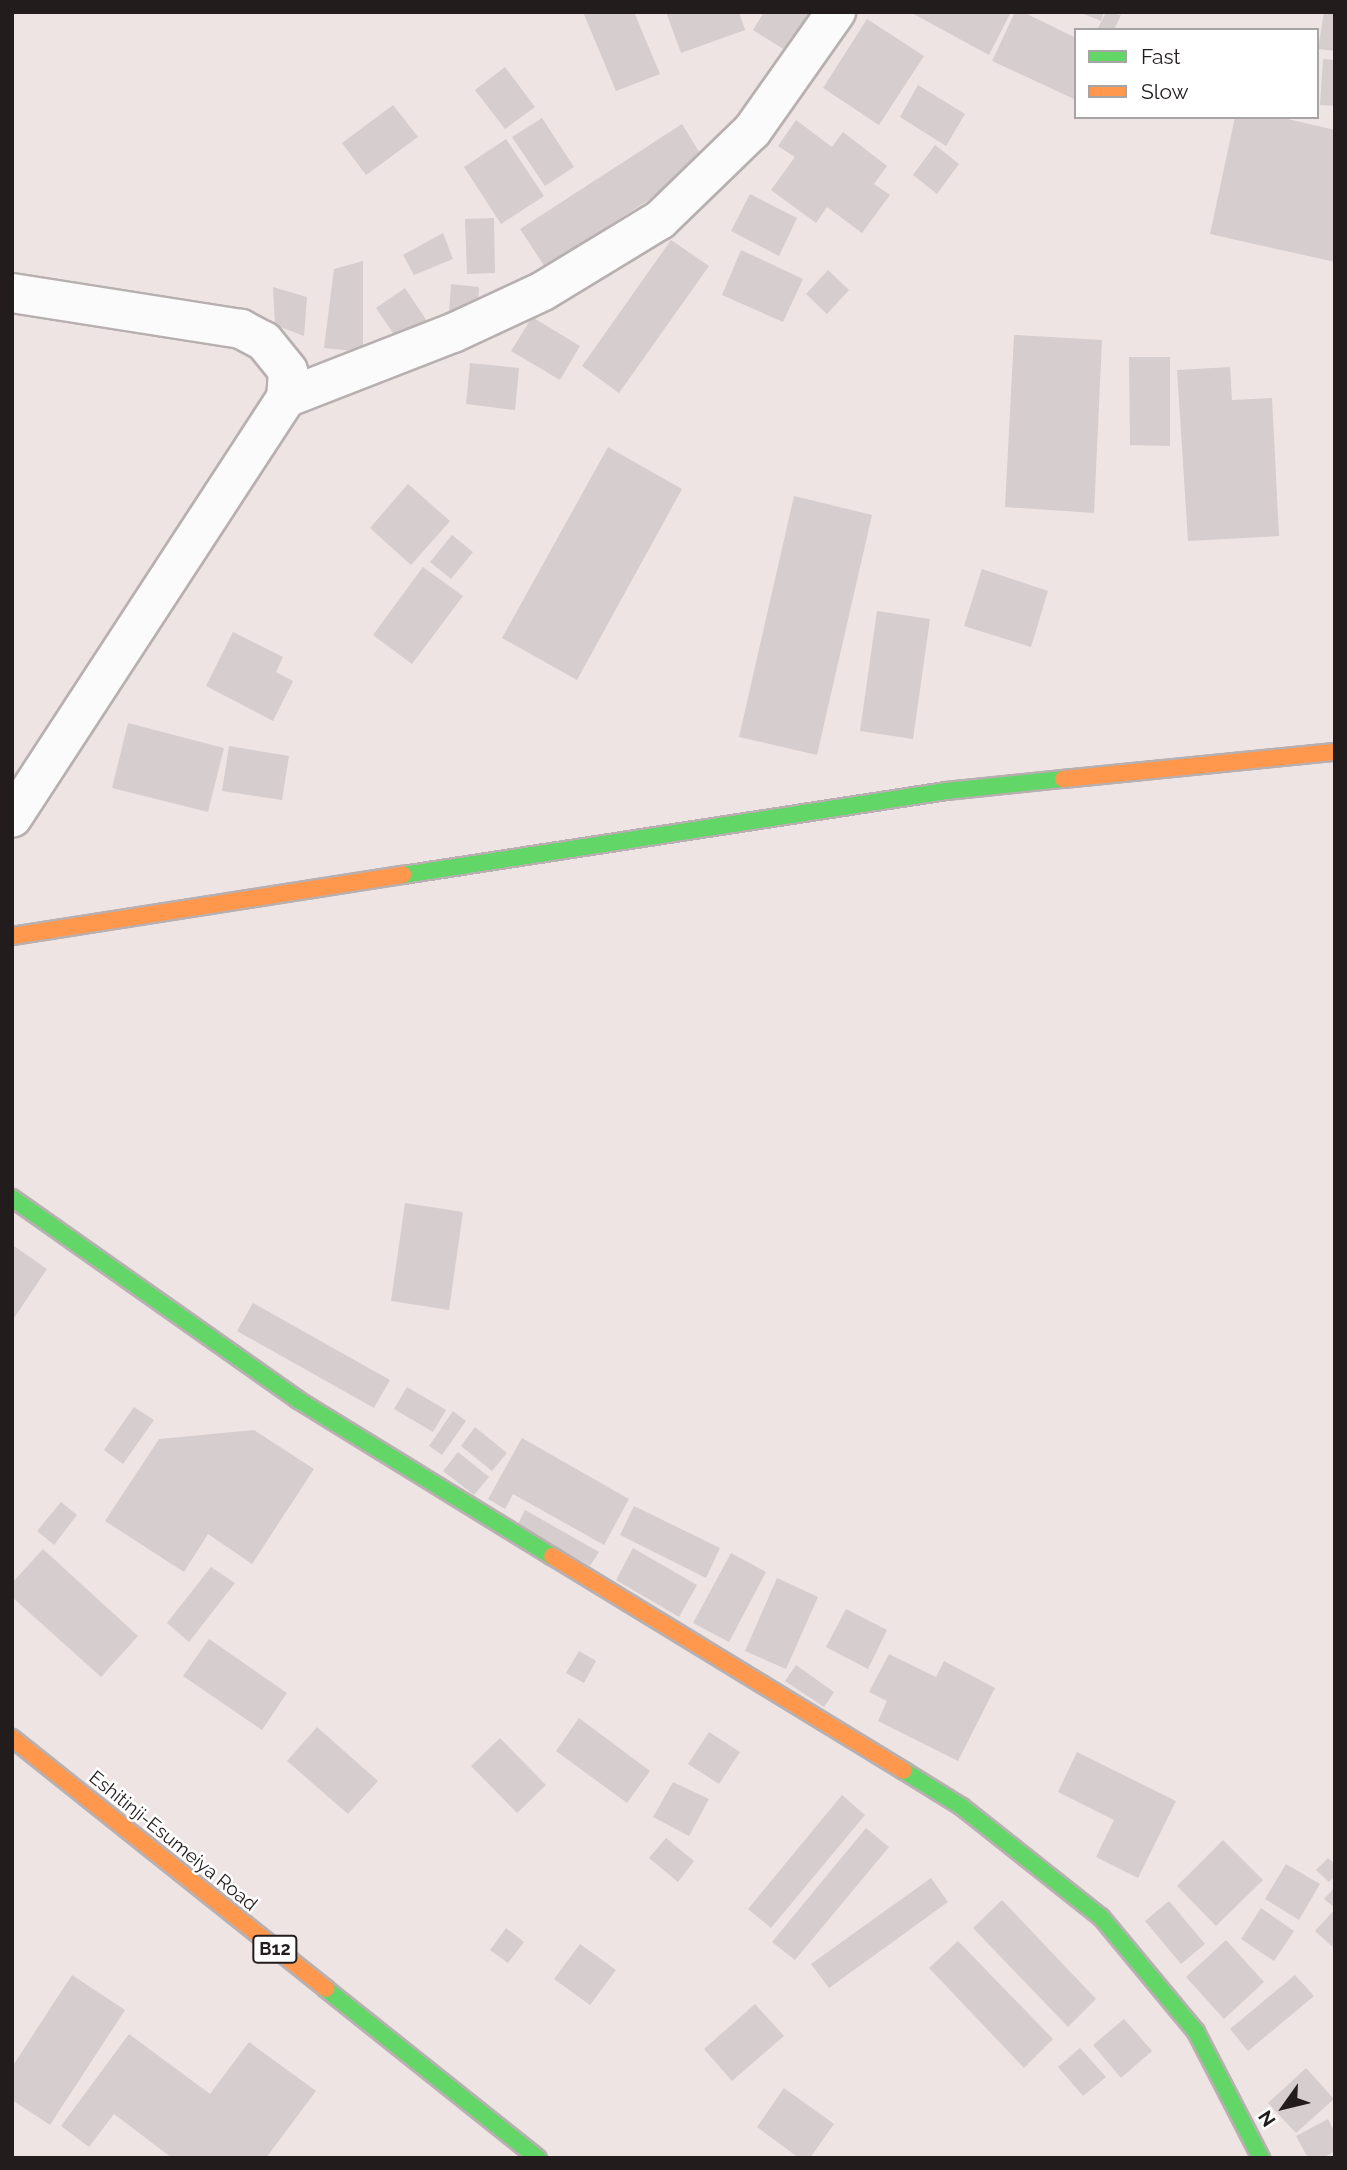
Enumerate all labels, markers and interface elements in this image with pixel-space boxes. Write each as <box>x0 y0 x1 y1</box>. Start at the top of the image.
legend <box>1074 28 1319 119</box>
text: Fast <box>1141 44 1181 69</box>
text: Slow <box>1141 79 1189 104</box>
street label: Eshitinji-Esumeiya Road <box>84 1766 262 1916</box>
road number: B12 <box>252 1935 298 1964</box>
north arrow <box>1249 2072 1319 2142</box>
text: N <box>1253 2107 1280 2131</box>

